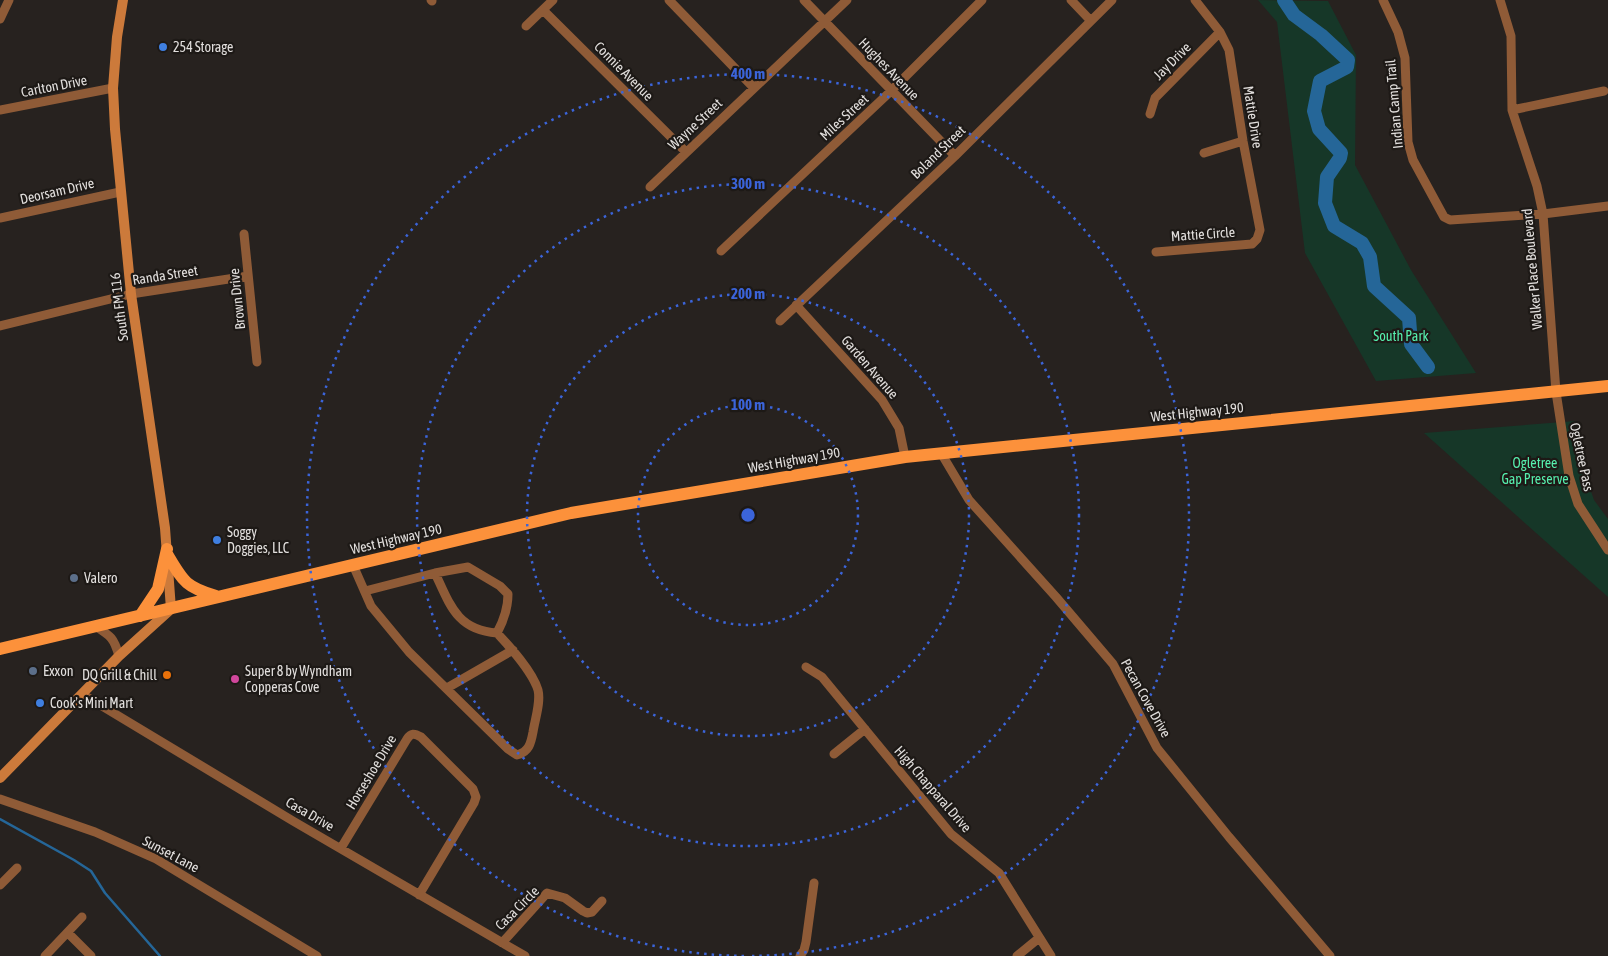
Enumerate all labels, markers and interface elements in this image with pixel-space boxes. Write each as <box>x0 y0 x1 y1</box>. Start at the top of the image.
street label: Hughes Avenue <box>856 35 922 103</box>
street label: Connie Avenue <box>591 38 657 104</box>
place label: 254 Storage <box>173 39 233 55</box>
street label: Jay Drive <box>1150 39 1194 83</box>
marker: 254 Storage <box>157 41 169 53</box>
street label: Indian Camp Trail <box>1382 58 1406 149</box>
text: 400 m <box>730 65 765 82</box>
street label: Carlton Drive <box>20 72 88 100</box>
street label: Mattie Drive <box>1240 85 1266 149</box>
street label: Miles Street <box>817 91 871 143</box>
street label: Wayne Street <box>665 95 725 153</box>
street label: Boland Street <box>907 122 969 182</box>
street label: Deorsam Drive <box>18 175 96 207</box>
text: 300 m <box>731 175 765 192</box>
street label: Walker Place Boulevard <box>1519 208 1545 330</box>
street label: Mattie Circle <box>1170 224 1236 244</box>
street label: Randa Street <box>131 262 199 288</box>
street label: Brown Drive <box>226 268 248 330</box>
street label: South FM 116 <box>107 272 131 342</box>
text: 200 m <box>731 285 765 302</box>
park label: South Park <box>1373 328 1429 344</box>
street label: Garden Avenue <box>838 332 902 402</box>
text: 100 m <box>731 396 765 413</box>
street label: West Highway 190 <box>1150 399 1245 425</box>
street label: Ogletree Pass <box>1567 421 1597 493</box>
street label: West Highway 190 <box>747 444 842 476</box>
park label: Ogletree Gap Preserve <box>1501 455 1569 487</box>
centre of rings <box>739 506 757 524</box>
street label: West Highway 190 <box>349 521 444 557</box>
place label: Soggy Doggies, LLC <box>227 524 290 556</box>
marker: Soggy Doggies, LLC <box>211 534 223 546</box>
place label: Valero <box>84 570 118 586</box>
marker: Valero <box>68 572 80 584</box>
street label: Pecan Cove Drive <box>1118 656 1174 740</box>
place label: Exxon <box>43 663 74 679</box>
place label: Super 8 by Wyndham Copperas Cove <box>245 663 352 695</box>
marker: Exxon <box>27 665 39 677</box>
place label: DQ Grill & Chill <box>82 667 157 683</box>
marker: DQ Grill & Chill <box>161 669 173 681</box>
marker: Super 8 by Wyndham Copperas Cove <box>229 673 241 685</box>
place label: Cook's Mini Mart <box>50 695 133 711</box>
marker: Cook's Mini Mart <box>34 697 46 709</box>
street label: Horseshoe Drive <box>343 732 399 812</box>
street label: High Chapparal Drive <box>891 743 975 835</box>
street label: Casa Drive <box>283 794 337 834</box>
street label: Sunset Lane <box>140 832 202 876</box>
street label: Casa Circle <box>492 883 542 933</box>

